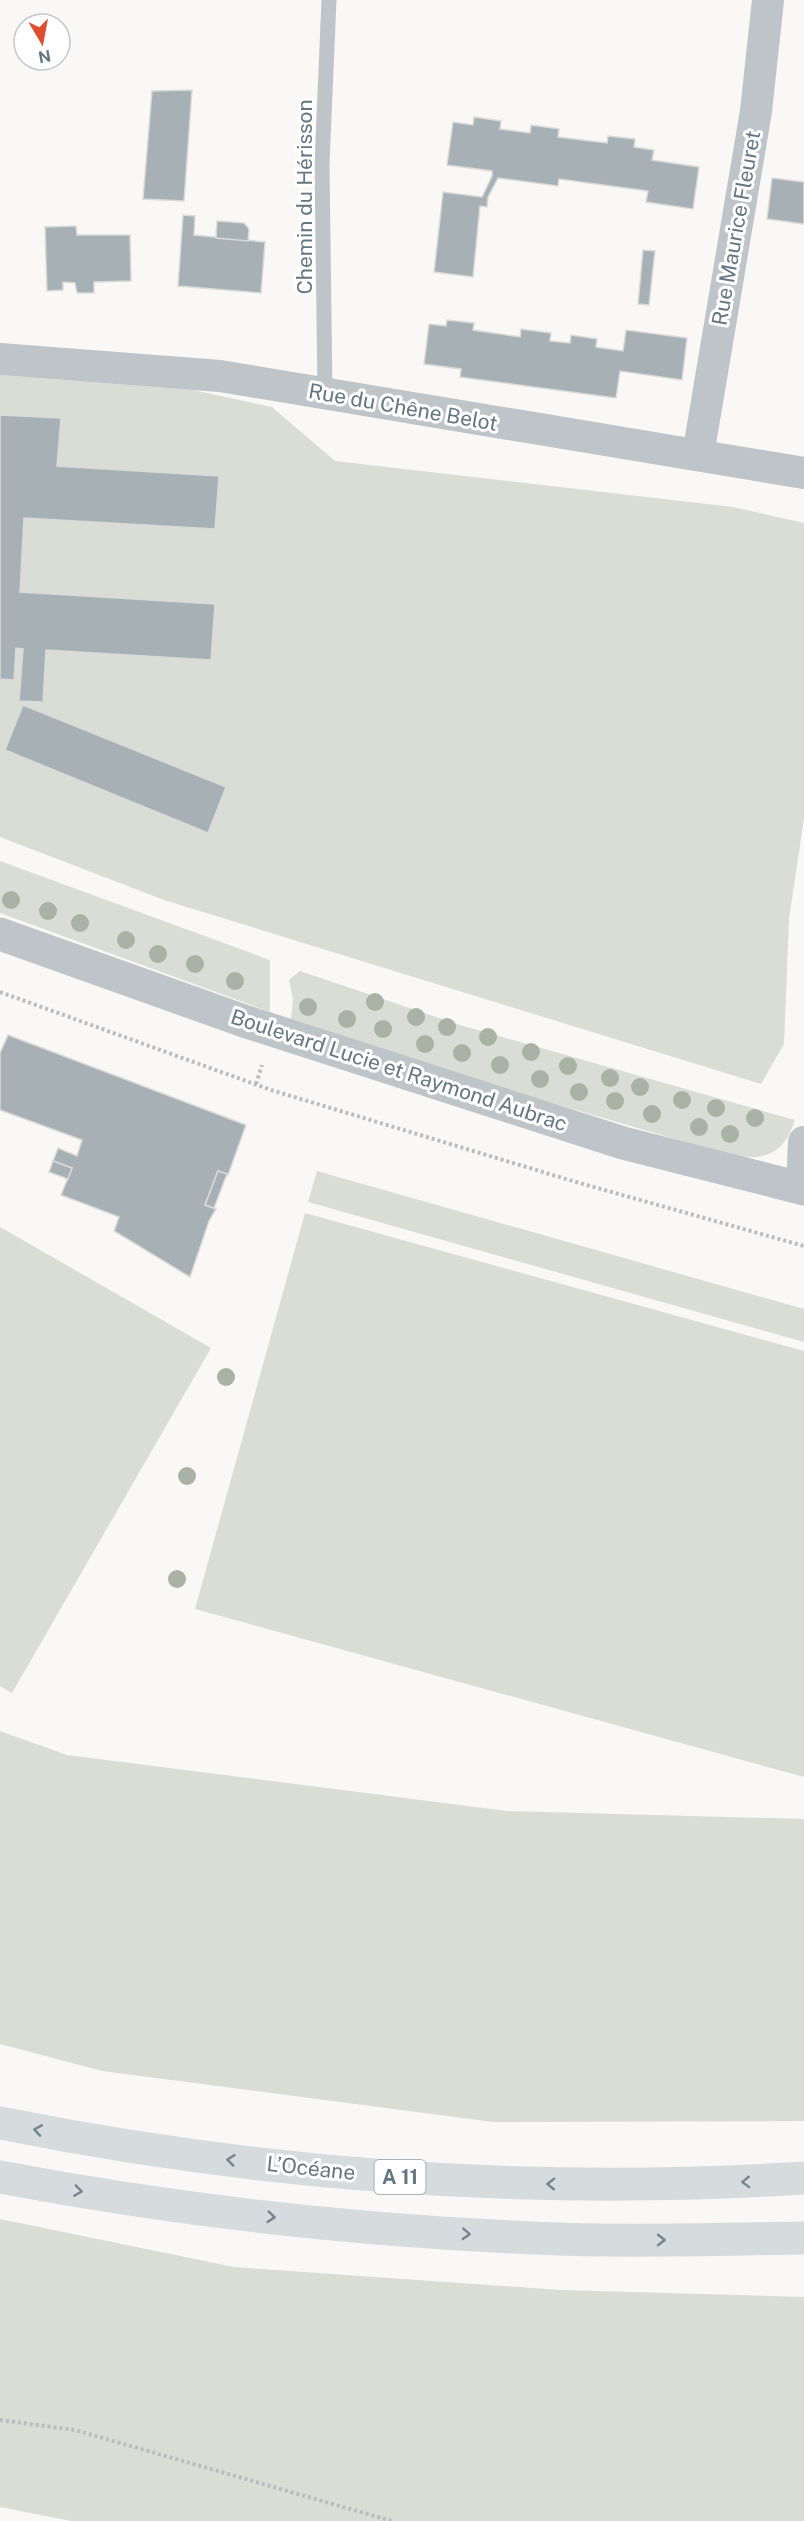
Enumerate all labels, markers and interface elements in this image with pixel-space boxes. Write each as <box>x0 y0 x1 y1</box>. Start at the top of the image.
north arrow <box>12 12 72 72</box>
text: N <box>37 46 52 67</box>
street label: Chemin du Hérisson <box>292 99 317 295</box>
street label: Rue Maurice Fleuret <box>707 129 765 327</box>
street label: Rue du Chêne Belot <box>307 378 499 436</box>
street label: Boulevard Lucie et Raymond Aubrac <box>228 1004 570 1136</box>
one-way arrow <box>33 2124 43 2137</box>
street label: L’Océane <box>265 2151 357 2185</box>
one-way arrow <box>226 2154 235 2166</box>
road number: A 11 <box>374 2160 426 2194</box>
one-way arrow <box>741 2175 750 2188</box>
one-way arrow <box>546 2177 555 2190</box>
one-way arrow <box>74 2185 83 2197</box>
one-way arrow <box>267 2210 276 2223</box>
one-way arrow <box>461 2227 470 2240</box>
one-way arrow <box>656 2234 665 2246</box>

